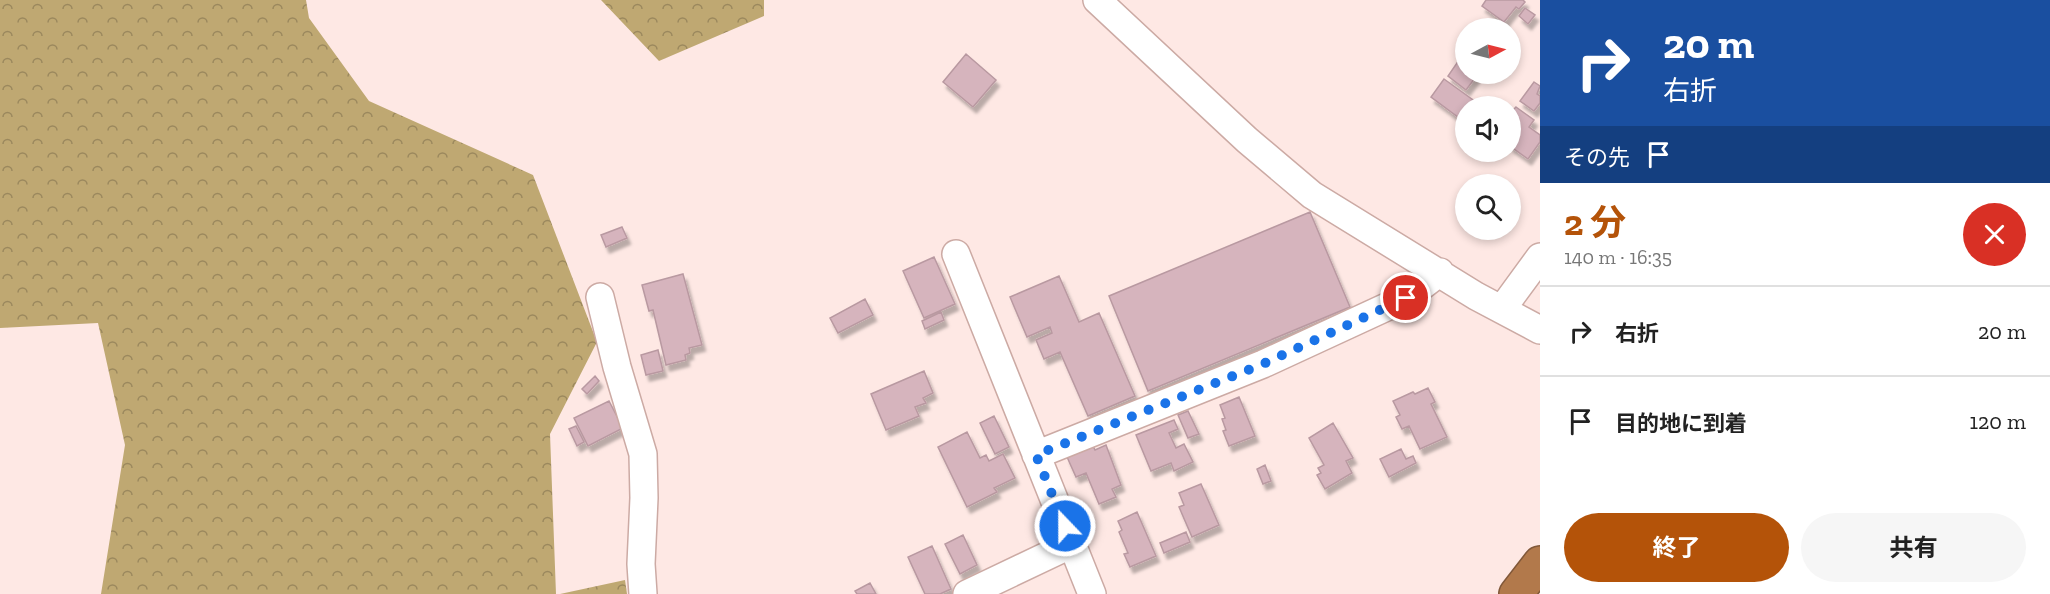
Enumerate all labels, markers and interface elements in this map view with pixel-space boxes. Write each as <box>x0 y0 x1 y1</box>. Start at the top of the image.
north arrow <box>1455 18 1521 84</box>
map controls <box>1455 18 1521 240</box>
text: 20 m <box>1663 18 1754 69</box>
icon: right <box>1564 24 1642 102</box>
text: 右折 <box>1663 75 1717 107</box>
button: sound <box>1455 96 1521 162</box>
icon: arrive <box>1642 138 1675 171</box>
text: その先 <box>1564 144 1630 171</box>
button: search <box>1455 174 1521 240</box>
text: 2 分 <box>1564 201 1626 244</box>
button: close <box>1963 203 2026 266</box>
text: 140 m · 16:35 <box>1564 245 1672 269</box>
pin <box>1380 272 1431 323</box>
icon: arrive <box>1389 281 1422 314</box>
icon: right <box>1564 315 1597 348</box>
text: 20 m <box>1978 318 2026 345</box>
text: 右折 <box>1615 320 1659 347</box>
icon: arrive <box>1564 405 1597 438</box>
text: 120 m <box>1970 408 2026 435</box>
text: 目的地に到着 <box>1615 410 1747 437</box>
position arrow <box>1033 494 1097 558</box>
button: 終了 <box>1564 513 1789 582</box>
button: 共有 <box>1801 513 2026 582</box>

